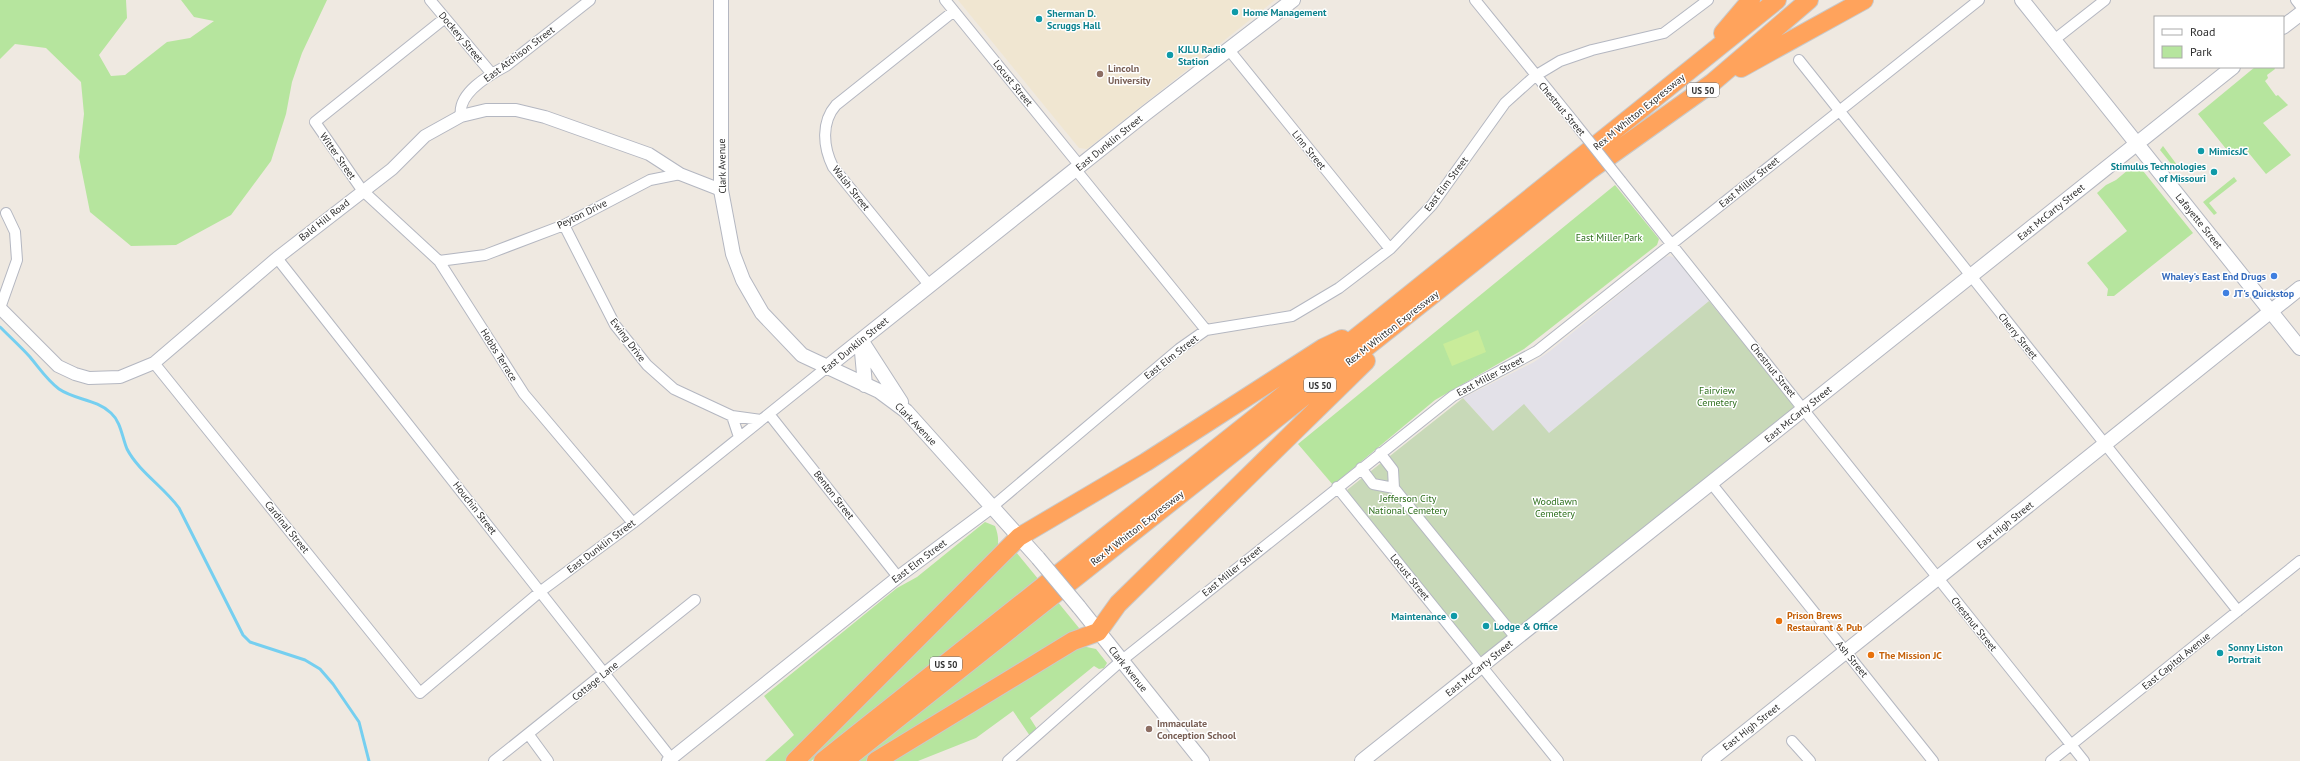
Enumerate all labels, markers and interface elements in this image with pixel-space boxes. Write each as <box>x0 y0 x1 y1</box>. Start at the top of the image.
place label: Home Management <box>1243 6 1327 19</box>
place label: Sherman D. Scruggs Hall <box>1047 7 1100 32</box>
marker: Home Management <box>1230 7 1240 17</box>
street label: Dockery Street <box>436 9 486 65</box>
marker: Sherman D. Scruggs Hall <box>1034 14 1044 24</box>
legend <box>2154 16 2284 68</box>
street label: East Atchison Street <box>481 23 557 85</box>
text: Road <box>2190 24 2215 39</box>
place label: KJLU Radio Station <box>1178 43 1227 68</box>
text: Park <box>2190 44 2212 59</box>
marker: KJLU Radio Station <box>1165 50 1175 60</box>
street label: Locust Street <box>990 57 1036 109</box>
place label: Lincoln University <box>1108 62 1151 87</box>
marker: Lincoln University <box>1095 69 1105 79</box>
street label: Rex M Whitton Expressway <box>1590 71 1688 153</box>
street label: Chestnut Street <box>1536 79 1589 139</box>
road number: US 50 <box>1687 83 1719 97</box>
street label: East Dunklin Street <box>1073 112 1145 174</box>
street label: Linn Street <box>1289 128 1329 173</box>
street label: Witter Street <box>317 130 359 182</box>
street label: Clark Avenue <box>715 138 729 194</box>
place label: MimicsJC <box>2209 145 2248 158</box>
marker: MimicsJC <box>2196 146 2206 156</box>
street label: East Miller Street <box>1716 153 1782 210</box>
street label: East Elm Street <box>1421 154 1471 214</box>
place label: Stimulus Technologies of Missouri <box>2111 160 2206 185</box>
street label: Walsh Street <box>829 163 873 214</box>
marker: Stimulus Technologies of Missouri <box>2209 167 2219 177</box>
street label: East McCarty Street <box>2015 180 2088 243</box>
street label: Lafayette Street <box>2173 191 2226 252</box>
street label: Bald Hill Road <box>296 196 352 244</box>
street label: Peyton Drive <box>555 196 609 232</box>
park label: East Miller Park <box>1576 231 1642 244</box>
place label: Whaley's East End Drugs <box>2162 270 2266 283</box>
marker: Whaley's East End Drugs <box>2269 271 2279 281</box>
street label: Rex M Whitton Expressway <box>1343 287 1441 368</box>
place label: JT's Quickstop <box>2233 287 2295 300</box>
marker: JT's Quickstop <box>2221 288 2231 298</box>
street label: Cherry Street <box>1995 310 2041 362</box>
street label: East Dunklin Street <box>819 314 891 376</box>
street label: Ewing Drive <box>607 316 649 364</box>
street label: Hobbs Terrace <box>478 326 520 384</box>
street label: East Elm Street <box>1141 331 1201 382</box>
street label: Chestnut Street <box>1747 340 1799 400</box>
street label: East Miller Street <box>1454 353 1526 399</box>
road number: US 50 <box>1304 378 1336 392</box>
street label: East McCarty Street <box>1762 382 1835 445</box>
park label: Fairview Cemetery <box>1697 384 1737 409</box>
street label: Clark Avenue <box>892 400 940 448</box>
street label: Benton Street <box>811 468 858 523</box>
street label: Houchin Street <box>450 479 500 538</box>
street label: Rex M Whitton Expressway <box>1088 487 1186 568</box>
park label: Jefferson City National Cemetery <box>1368 492 1448 517</box>
park label: Woodlawn Cemetery <box>1533 495 1577 520</box>
street label: Cardinal Street <box>262 498 312 556</box>
street label: East High Street <box>1974 498 2036 552</box>
street label: East Dunklin Street <box>564 516 638 576</box>
street label: East Elm Street <box>889 536 949 586</box>
street label: East Miller Street <box>1199 542 1265 599</box>
street label: Locust Street <box>1387 551 1433 603</box>
street label: Chestnut Street <box>1948 594 2000 654</box>
place label: Prison Brews Restaurant & Pub <box>1787 609 1863 634</box>
place label: Maintenance <box>1391 610 1446 623</box>
marker: Maintenance <box>1449 611 1459 621</box>
marker: Prison Brews Restaurant & Pub <box>1774 616 1784 626</box>
place label: Lodge & Office <box>1494 620 1558 633</box>
marker: Lodge & Office <box>1481 621 1491 631</box>
street label: East Capitol Avenue <box>2139 629 2213 693</box>
street label: East McCarty Street <box>1443 636 1516 699</box>
street label: Ash Street <box>1833 638 1871 681</box>
place label: Sonny Liston Portrait <box>2228 641 2283 666</box>
street label: Clark Avenue <box>1106 644 1150 694</box>
marker: Sonny Liston Portrait <box>2215 648 2225 658</box>
place label: The Mission JC <box>1879 649 1942 662</box>
marker: The Mission JC <box>1866 650 1876 660</box>
road number: US 50 <box>930 657 962 671</box>
street label: Cottage Lane <box>569 658 621 704</box>
street label: East High Street <box>1720 700 1783 753</box>
place label: Immaculate Conception School <box>1157 717 1236 742</box>
marker: Immaculate Conception School <box>1144 724 1154 734</box>

